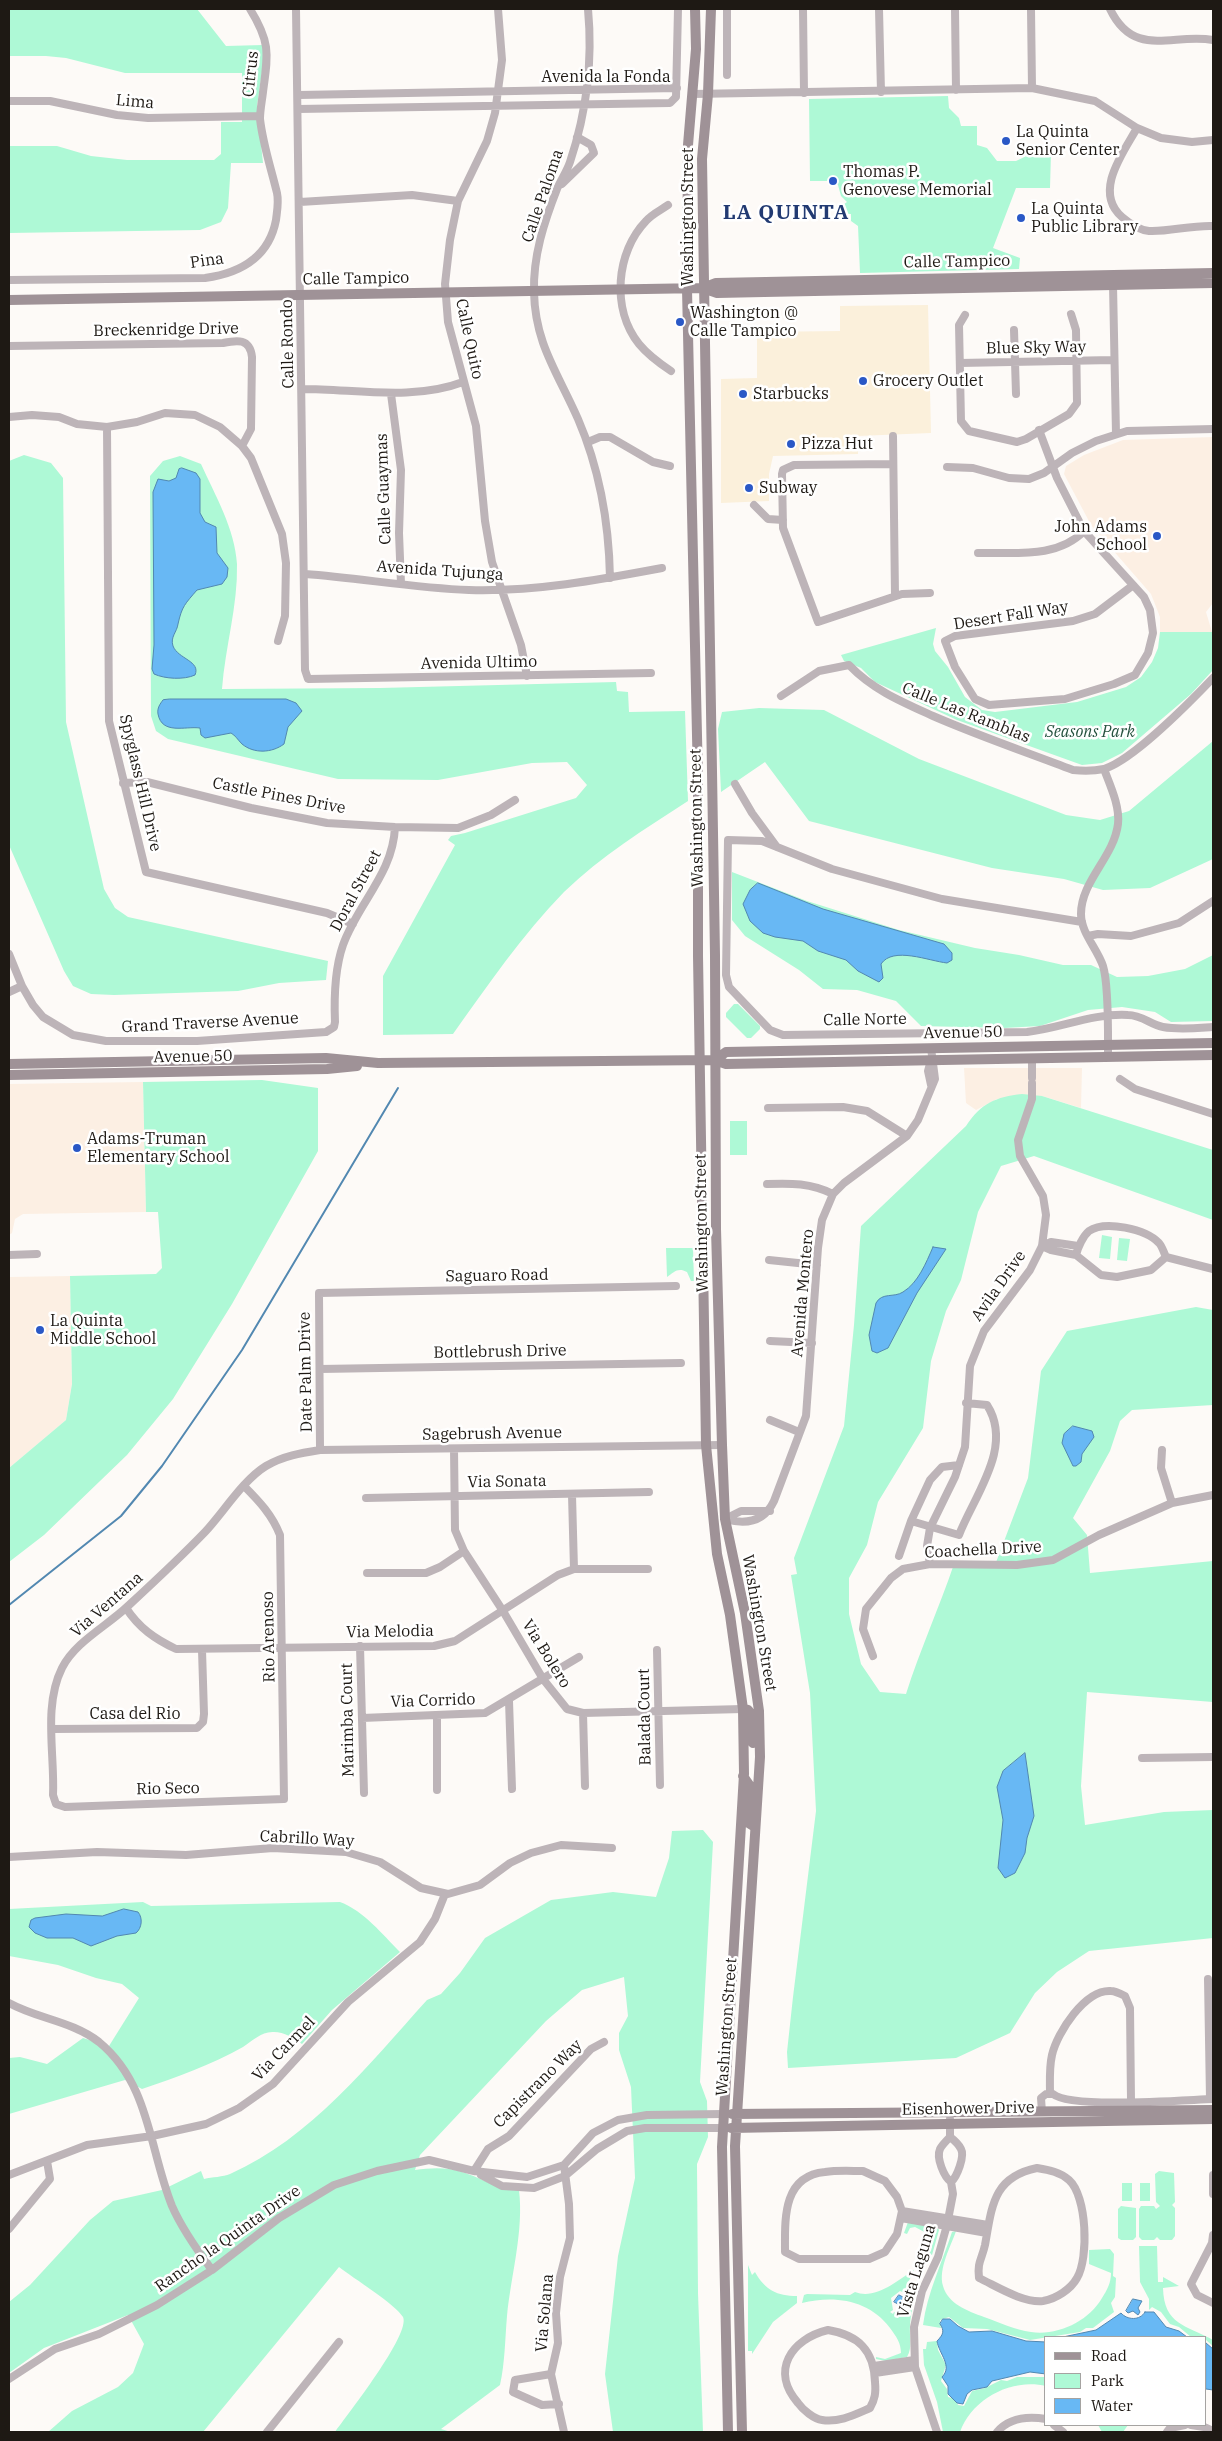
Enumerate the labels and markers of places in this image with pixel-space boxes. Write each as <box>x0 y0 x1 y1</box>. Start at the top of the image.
place label: La Quinta Senior Center <box>1016 122 1119 160</box>
marker: La Quinta Senior Center <box>1000 135 1012 147</box>
place label: Thomas P. Genovese Memorial <box>843 162 992 200</box>
marker: Thomas P. Genovese Memorial <box>827 175 839 187</box>
place label: La Quinta Public Library <box>1031 199 1138 237</box>
marker: La Quinta Public Library <box>1015 212 1027 224</box>
place label: Washington @ Calle Tampico <box>690 303 798 341</box>
marker: Washington @ Calle Tampico <box>674 316 686 328</box>
place label: Grocery Outlet <box>873 371 983 391</box>
marker: Grocery Outlet <box>857 375 869 387</box>
place label: Starbucks <box>753 384 829 404</box>
marker: Starbucks <box>737 388 749 400</box>
place label: Pizza Hut <box>801 434 873 454</box>
marker: Pizza Hut <box>785 438 797 450</box>
place label: Subway <box>759 478 817 498</box>
marker: Subway <box>743 482 755 494</box>
place label: John Adams School <box>1054 517 1147 555</box>
marker: John Adams School <box>1151 530 1163 542</box>
place label: Adams-Truman Elementary School <box>87 1129 230 1167</box>
marker: Adams-Truman Elementary School <box>71 1142 83 1154</box>
place label: La Quinta Middle School <box>50 1311 156 1349</box>
marker: La Quinta Middle School <box>34 1324 46 1336</box>

